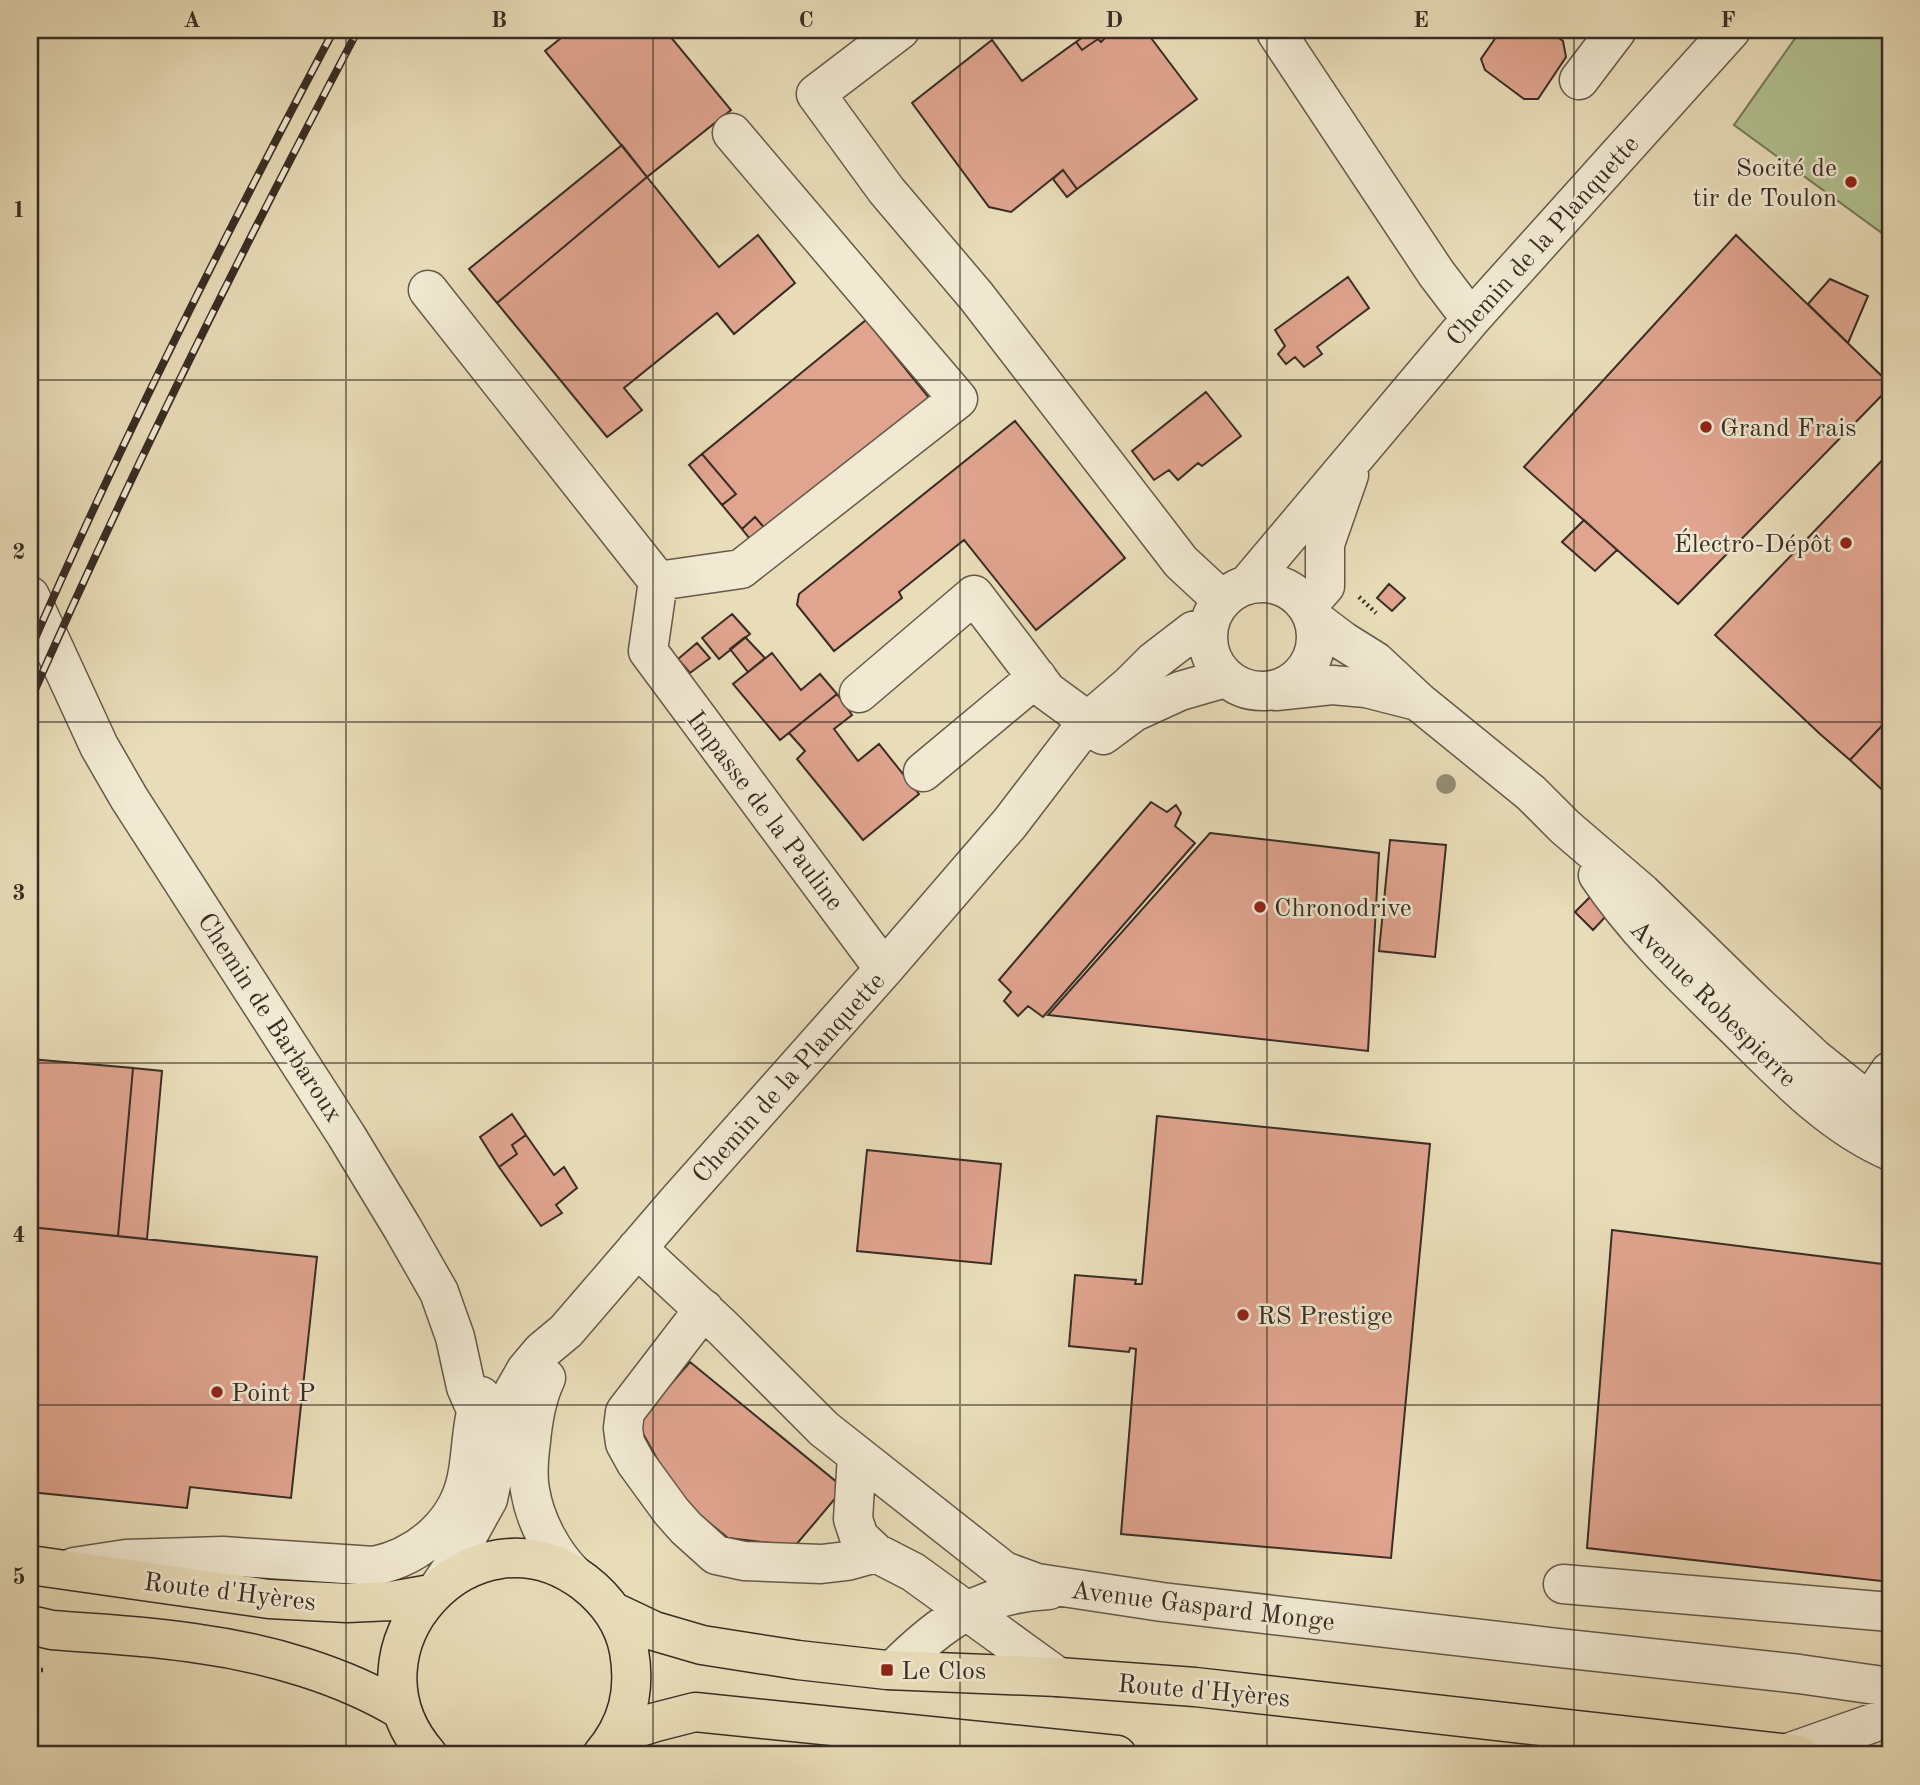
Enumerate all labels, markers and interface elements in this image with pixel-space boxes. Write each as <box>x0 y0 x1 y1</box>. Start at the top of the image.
text: A <box>183 9 201 32</box>
text: B <box>491 9 507 32</box>
text: C <box>798 9 814 32</box>
text: D <box>1105 9 1123 32</box>
text: E <box>1413 9 1429 32</box>
text: F <box>1720 9 1736 32</box>
street label: Chemin de la Planquette <box>1442 131 1645 352</box>
place label: Socité de tir de Toulon <box>1693 156 1837 212</box>
marker: Socité de tir de Toulon <box>1843 174 1859 190</box>
text: 1 <box>12 199 26 222</box>
place label: Grand Frais <box>1720 416 1857 442</box>
marker: Grand Frais <box>1698 419 1714 435</box>
place label: Électro-Dépôt <box>1674 528 1832 558</box>
marker: Électro-Dépôt <box>1838 535 1854 551</box>
text: 2 <box>12 541 26 564</box>
street label: Impasse de la Pauline <box>681 707 848 916</box>
text: 3 <box>12 882 26 905</box>
place label: Chronodrive <box>1274 896 1412 922</box>
marker: Chronodrive <box>1252 899 1268 915</box>
street label: Chemin de Barbaroux <box>192 909 347 1127</box>
street label: Avenue Robespierre <box>1624 916 1801 1093</box>
street label: Chemin de la Planquette <box>688 968 891 1189</box>
text: 4 <box>12 1224 26 1247</box>
place label: RS Prestige <box>1257 1304 1393 1330</box>
marker: RS Prestige <box>1235 1307 1251 1323</box>
place label: Point P <box>231 1381 315 1407</box>
marker: Point P <box>209 1384 225 1400</box>
text: 5 <box>12 1566 26 1589</box>
street label: Route d'Hyères <box>142 1570 317 1616</box>
street label: Avenue Gaspard Monge <box>1070 1578 1336 1636</box>
place label: Le Clos <box>901 1659 986 1685</box>
marker: Le Clos <box>879 1662 895 1678</box>
street label: Route d'Hyères <box>1116 1671 1291 1712</box>

